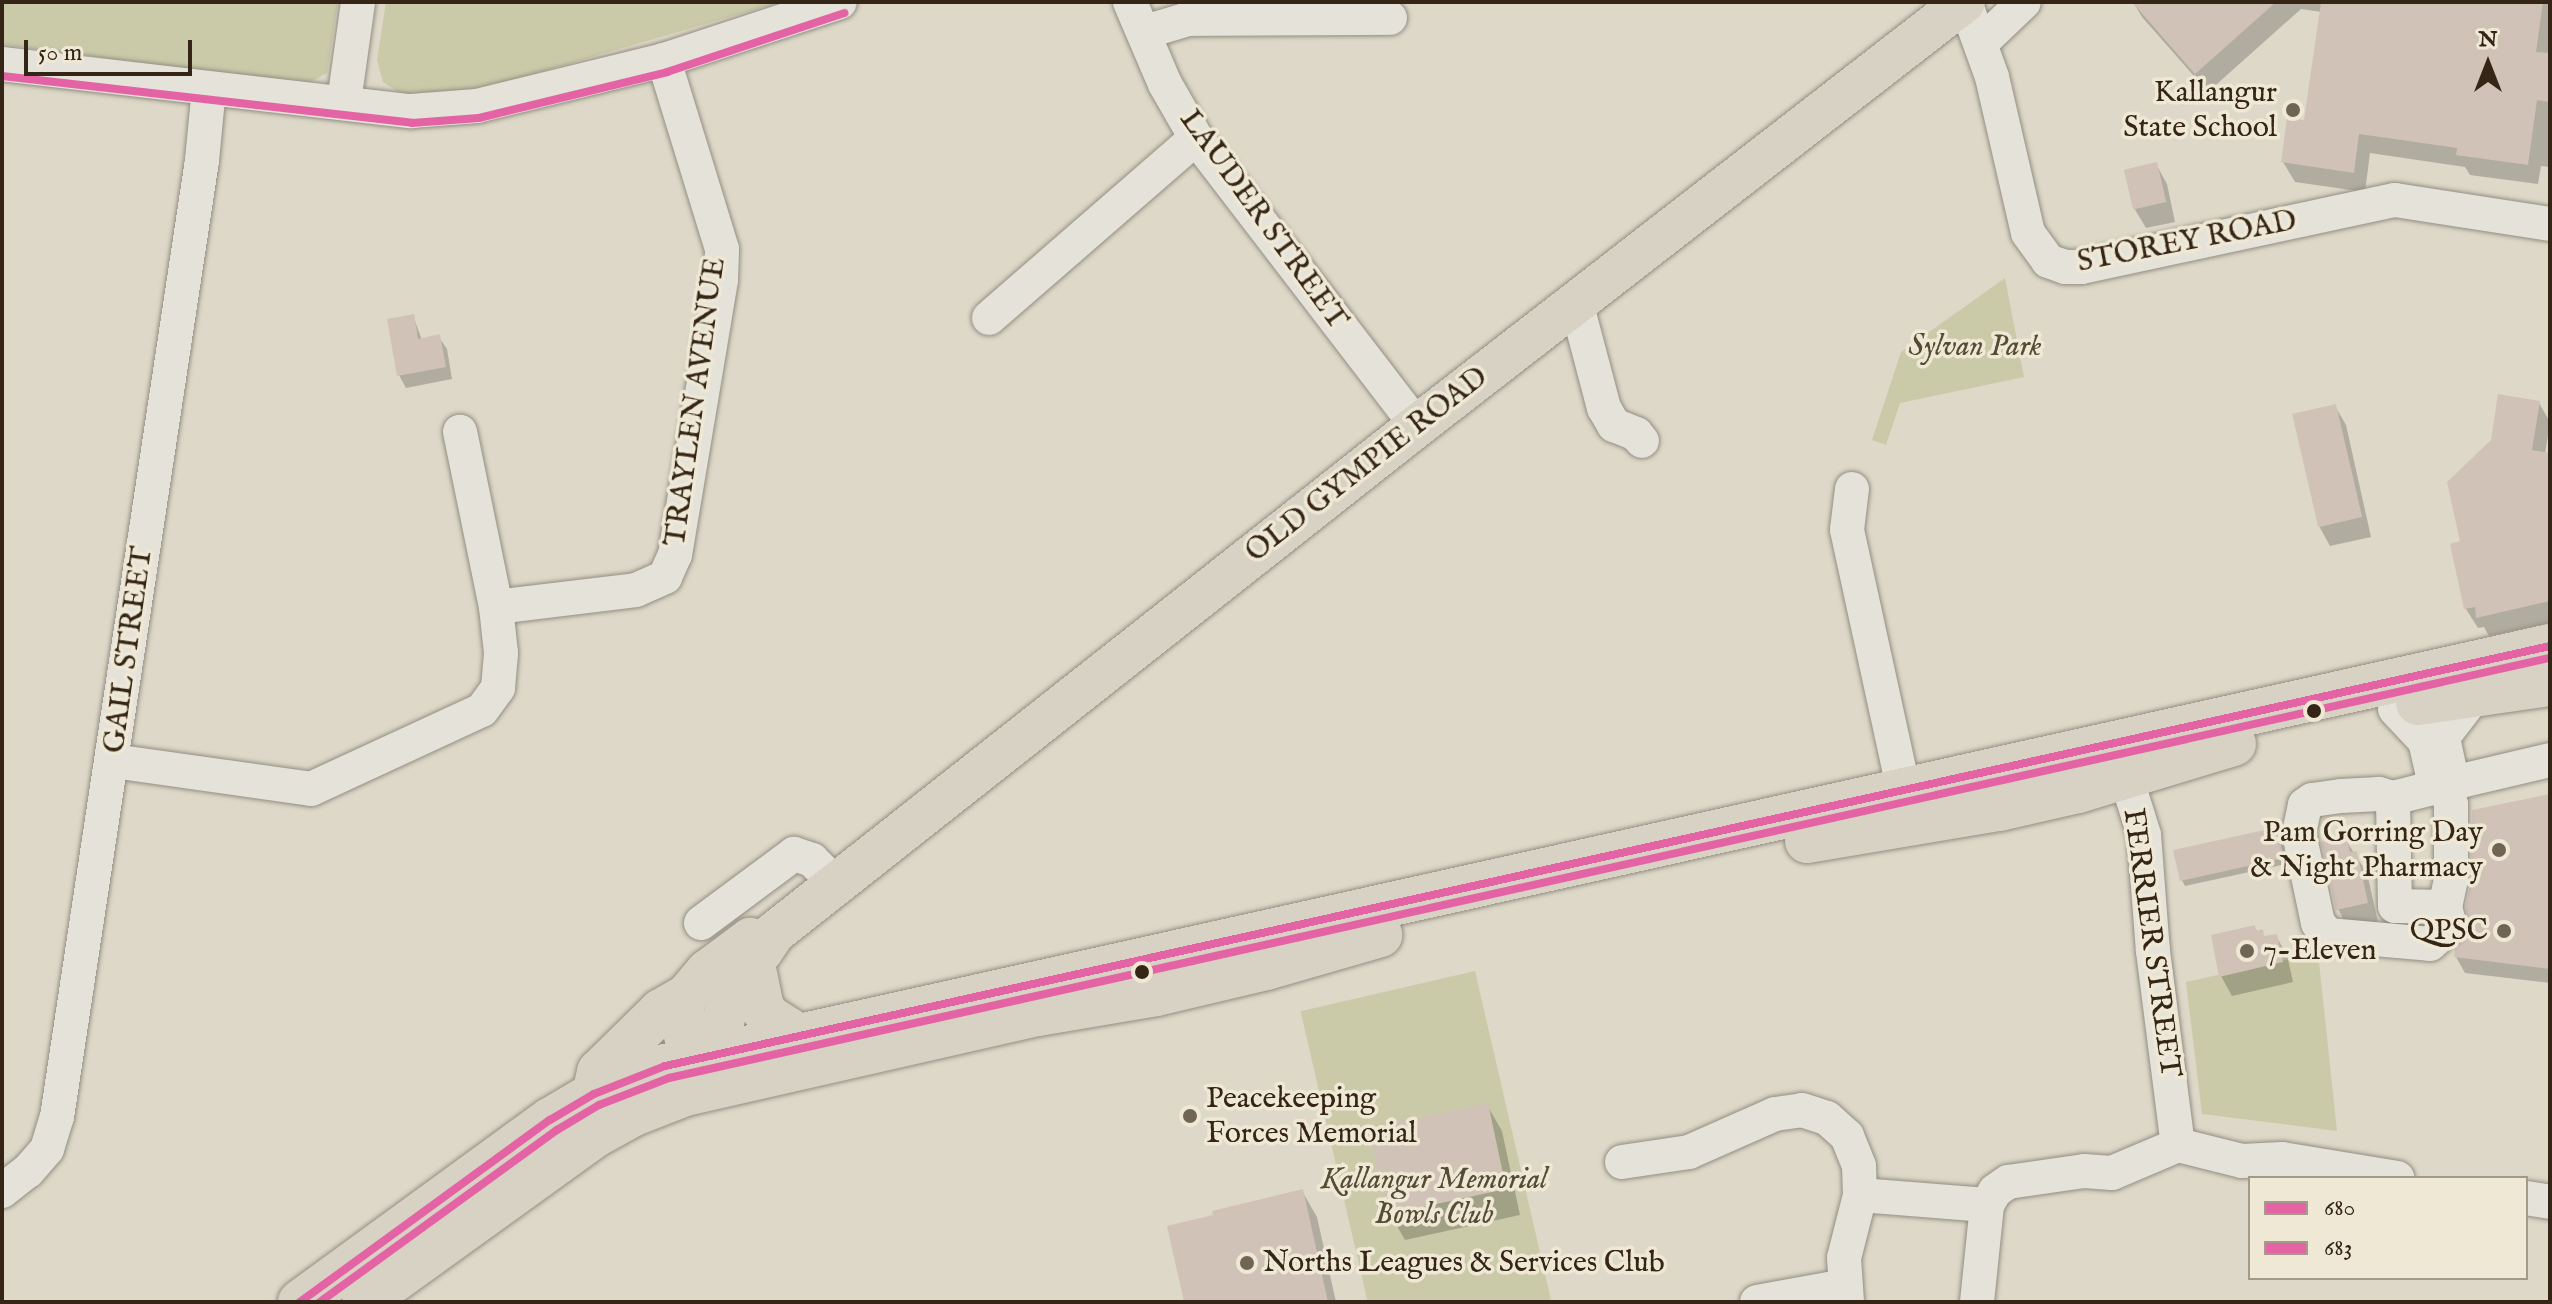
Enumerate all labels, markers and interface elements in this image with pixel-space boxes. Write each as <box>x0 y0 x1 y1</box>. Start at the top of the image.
scale bar <box>28 24 196 74</box>
north arrow <box>2448 24 2528 104</box>
text: N <box>2478 26 2498 54</box>
text: 50 m <box>38 38 82 69</box>
place label: Kallangur State School <box>2123 75 2277 146</box>
marker: Kallangur State School <box>2284 101 2302 119</box>
street label: LAUDER STREET <box>1171 103 1355 337</box>
street label: STOREY ROAD <box>2074 203 2300 281</box>
street label: TRAYLEN AVENUE <box>658 255 734 549</box>
park label: Sylvan Park <box>1908 329 2042 365</box>
street label: OLD GYMPIE ROAD <box>1239 359 1495 571</box>
street label: GAIL STREET <box>97 544 161 756</box>
unlabelled marker <box>2306 703 2322 719</box>
street label: FERRIER STREET <box>2114 806 2188 1080</box>
place label: Pam Gorring Day & Night Pharmacy <box>2250 815 2483 886</box>
marker: Pam Gorring Day & Night Pharmacy <box>2490 841 2508 859</box>
place label: QPSC <box>2410 913 2488 949</box>
marker: QPSC <box>2495 922 2513 940</box>
place label: 7-Eleven <box>2263 933 2377 969</box>
marker: 7-Eleven <box>2238 942 2256 960</box>
unlabelled marker <box>1134 964 1150 980</box>
place label: Peacekeeping Forces Memorial <box>1206 1081 1417 1152</box>
marker: Peacekeeping Forces Memorial <box>1181 1107 1199 1125</box>
park label: Kallangur Memorial Bowls Club <box>1321 1162 1547 1232</box>
legend <box>2248 1176 2528 1280</box>
text: 680 <box>2324 1193 2355 1224</box>
text: 683 <box>2324 1233 2353 1264</box>
place label: Norths Leagues & Services Club <box>1263 1245 1665 1281</box>
marker: Norths Leagues & Services Club <box>1238 1254 1256 1272</box>

